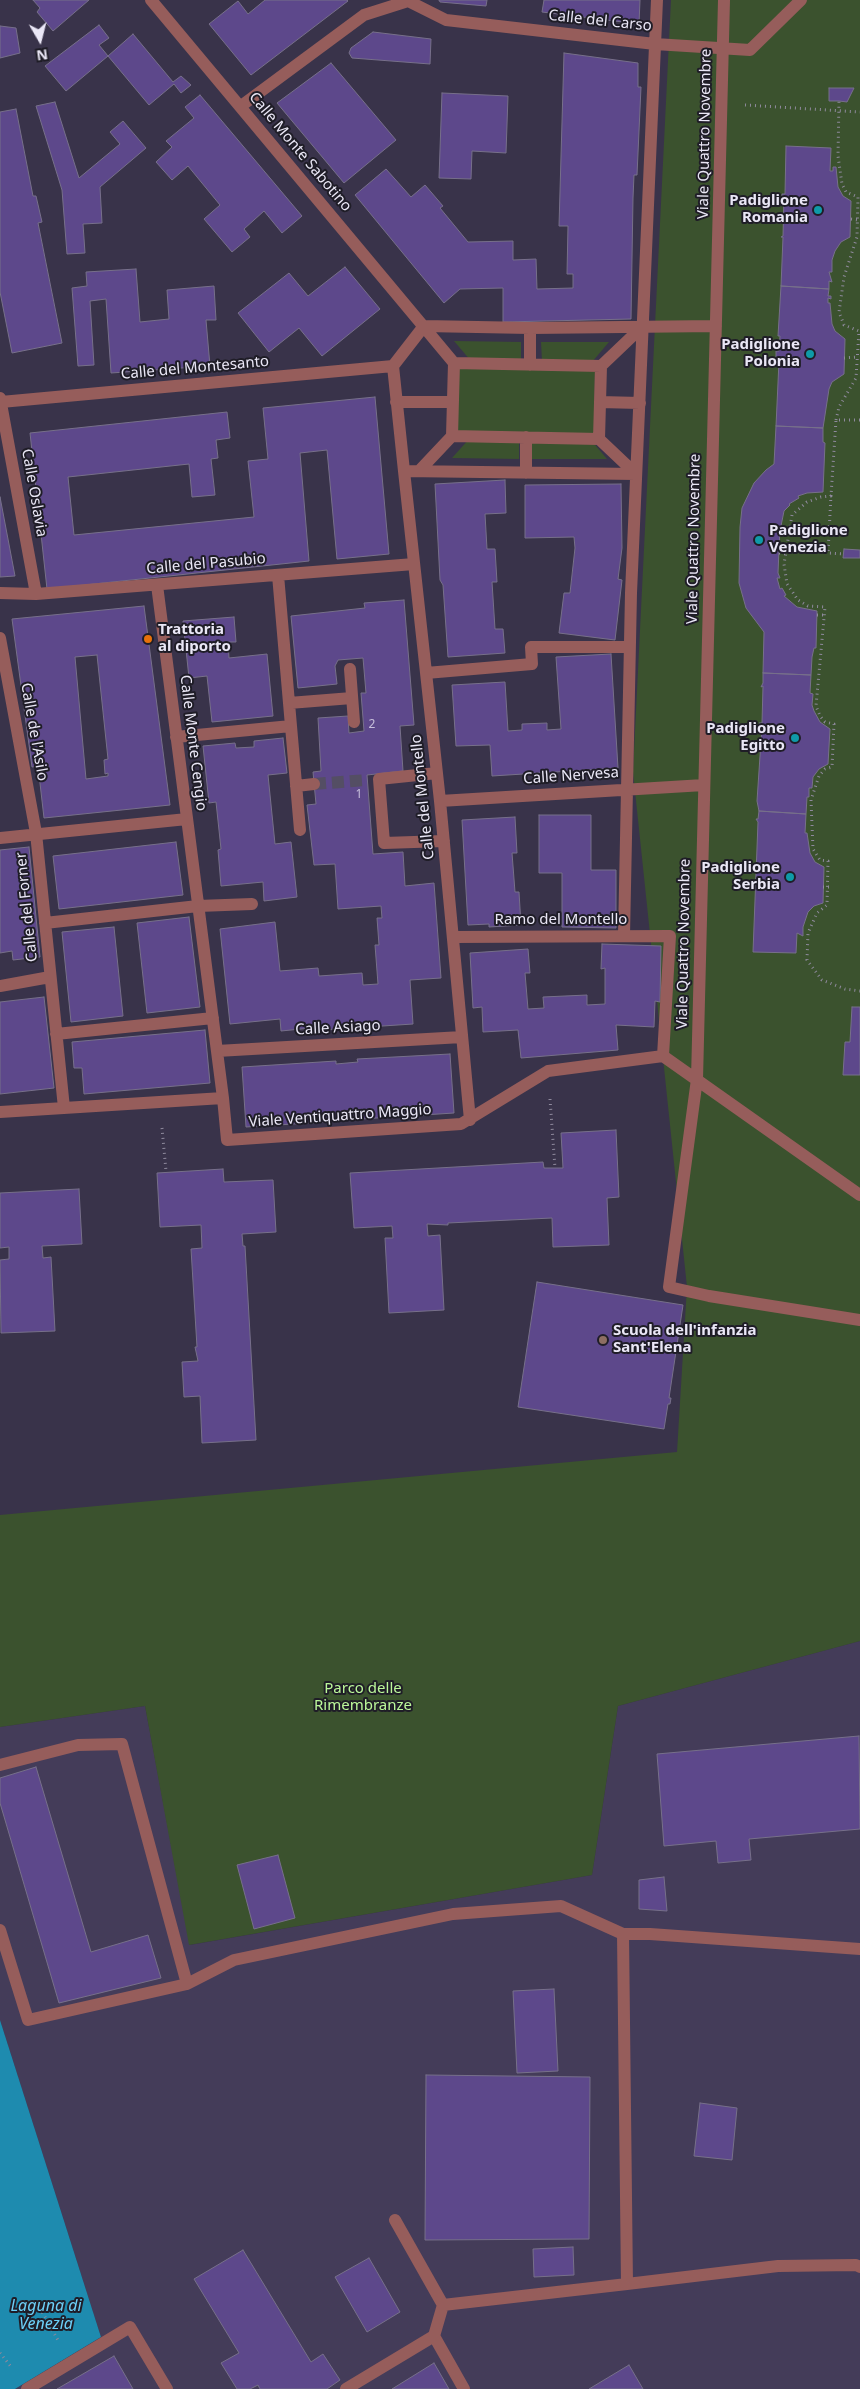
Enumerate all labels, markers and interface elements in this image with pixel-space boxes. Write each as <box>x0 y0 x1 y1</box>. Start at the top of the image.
street label: Calle del Carso <box>547 7 653 35</box>
north arrow <box>15 15 65 65</box>
text: N <box>35 45 49 66</box>
street label: Viale Quattro Novembre <box>695 49 715 219</box>
street label: Calle Monte Sabotino <box>245 89 355 215</box>
place label: Padiglione Romania <box>729 192 808 227</box>
marker: Padiglione Romania <box>812 204 824 216</box>
place label: Padiglione Polonia <box>721 336 800 371</box>
marker: Padiglione Polonia <box>804 348 816 360</box>
street label: Calle del Montesanto <box>120 353 270 383</box>
street label: Calle Oslavia <box>17 448 51 538</box>
street label: Viale Quattro Novembre <box>684 454 704 624</box>
place label: Padiglione Venezia <box>769 522 848 557</box>
marker: Padiglione Venezia <box>753 534 765 546</box>
street label: Calle del Pasubio <box>146 550 266 578</box>
place label: Trattoria al diporto <box>158 621 231 656</box>
marker: Trattoria al diporto <box>142 633 154 645</box>
street label: Calle Monte Cengio <box>176 674 210 812</box>
street label: Calle de l'Asilo <box>17 682 51 782</box>
house number: 2 <box>369 718 375 732</box>
place label: Padiglione Egitto <box>706 720 785 755</box>
marker: Padiglione Egitto <box>789 732 801 744</box>
street label: Calle del Montello <box>407 733 439 861</box>
street label: Calle Nervesa <box>523 764 619 788</box>
house number: 1 <box>356 788 362 802</box>
street label: Calle del Forner <box>12 851 42 963</box>
street label: Viale Quattro Novembre <box>674 859 694 1029</box>
place label: Padiglione Serbia <box>701 859 780 894</box>
marker: Padiglione Serbia <box>784 871 796 883</box>
street label: Ramo del Montello <box>495 911 627 929</box>
street label: Calle Asiago <box>295 1017 381 1039</box>
street label: Viale Ventiquattro Maggio <box>248 1101 432 1131</box>
place label: Scuola dell'infanzia Sant'Elena <box>613 1322 756 1357</box>
marker: Scuola dell'infanzia Sant'Elena <box>597 1334 609 1346</box>
park label: Parco delle Rimembranze <box>314 1680 412 1715</box>
water label: Laguna di Venezia <box>10 2296 82 2334</box>

